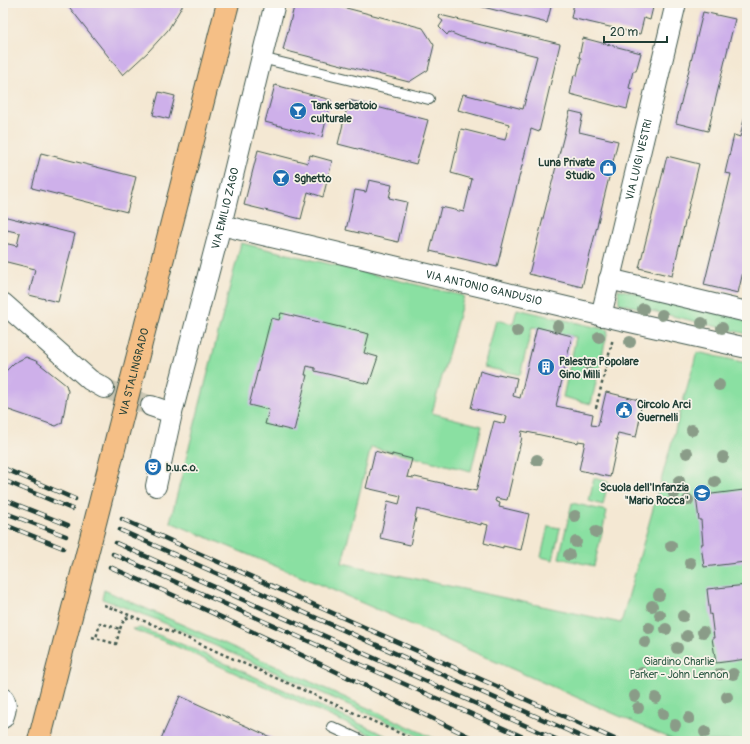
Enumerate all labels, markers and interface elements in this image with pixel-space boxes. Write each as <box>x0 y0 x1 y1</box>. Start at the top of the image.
scale bar <box>604 18 667 44</box>
text: 20 m <box>610 25 639 40</box>
place label: Tank serbatoio culturale <box>310 99 377 125</box>
bar icon: Tank serbatoio culturale <box>288 101 308 121</box>
street label: VIA LUIGI VESTRI <box>623 118 655 201</box>
place label: Luna Private Studio <box>538 156 596 182</box>
shop icon: Luna Private Studio <box>598 158 618 178</box>
street label: VIA EMILIO ZAGO <box>208 166 241 251</box>
bar icon: Sghetto <box>271 168 291 188</box>
place label: Sghetto <box>294 172 332 185</box>
street label: VIA ANTONIO GANDUSIO <box>424 267 543 307</box>
street label: VIA STALINGRADO <box>116 327 151 417</box>
place label: Palestra Popolare Gino Milli <box>559 355 639 381</box>
building icon: Palestra Popolare Gino Milli <box>536 357 556 377</box>
place label: Circolo Arci Guernelli <box>637 398 691 424</box>
public building icon: Circolo Arci Guernelli <box>614 400 634 420</box>
theatre icon: b.u.c.o. <box>143 457 163 477</box>
place label: b.u.c.o. <box>166 461 198 474</box>
place label: Scuola dell'Infanzia "Mario Rocca" <box>600 481 689 507</box>
school or university icon: Scuola dell'Infanzia "Mario Rocca" <box>692 483 712 503</box>
park label: Giardino Charlie Parker - John Lennon <box>629 655 729 681</box>

